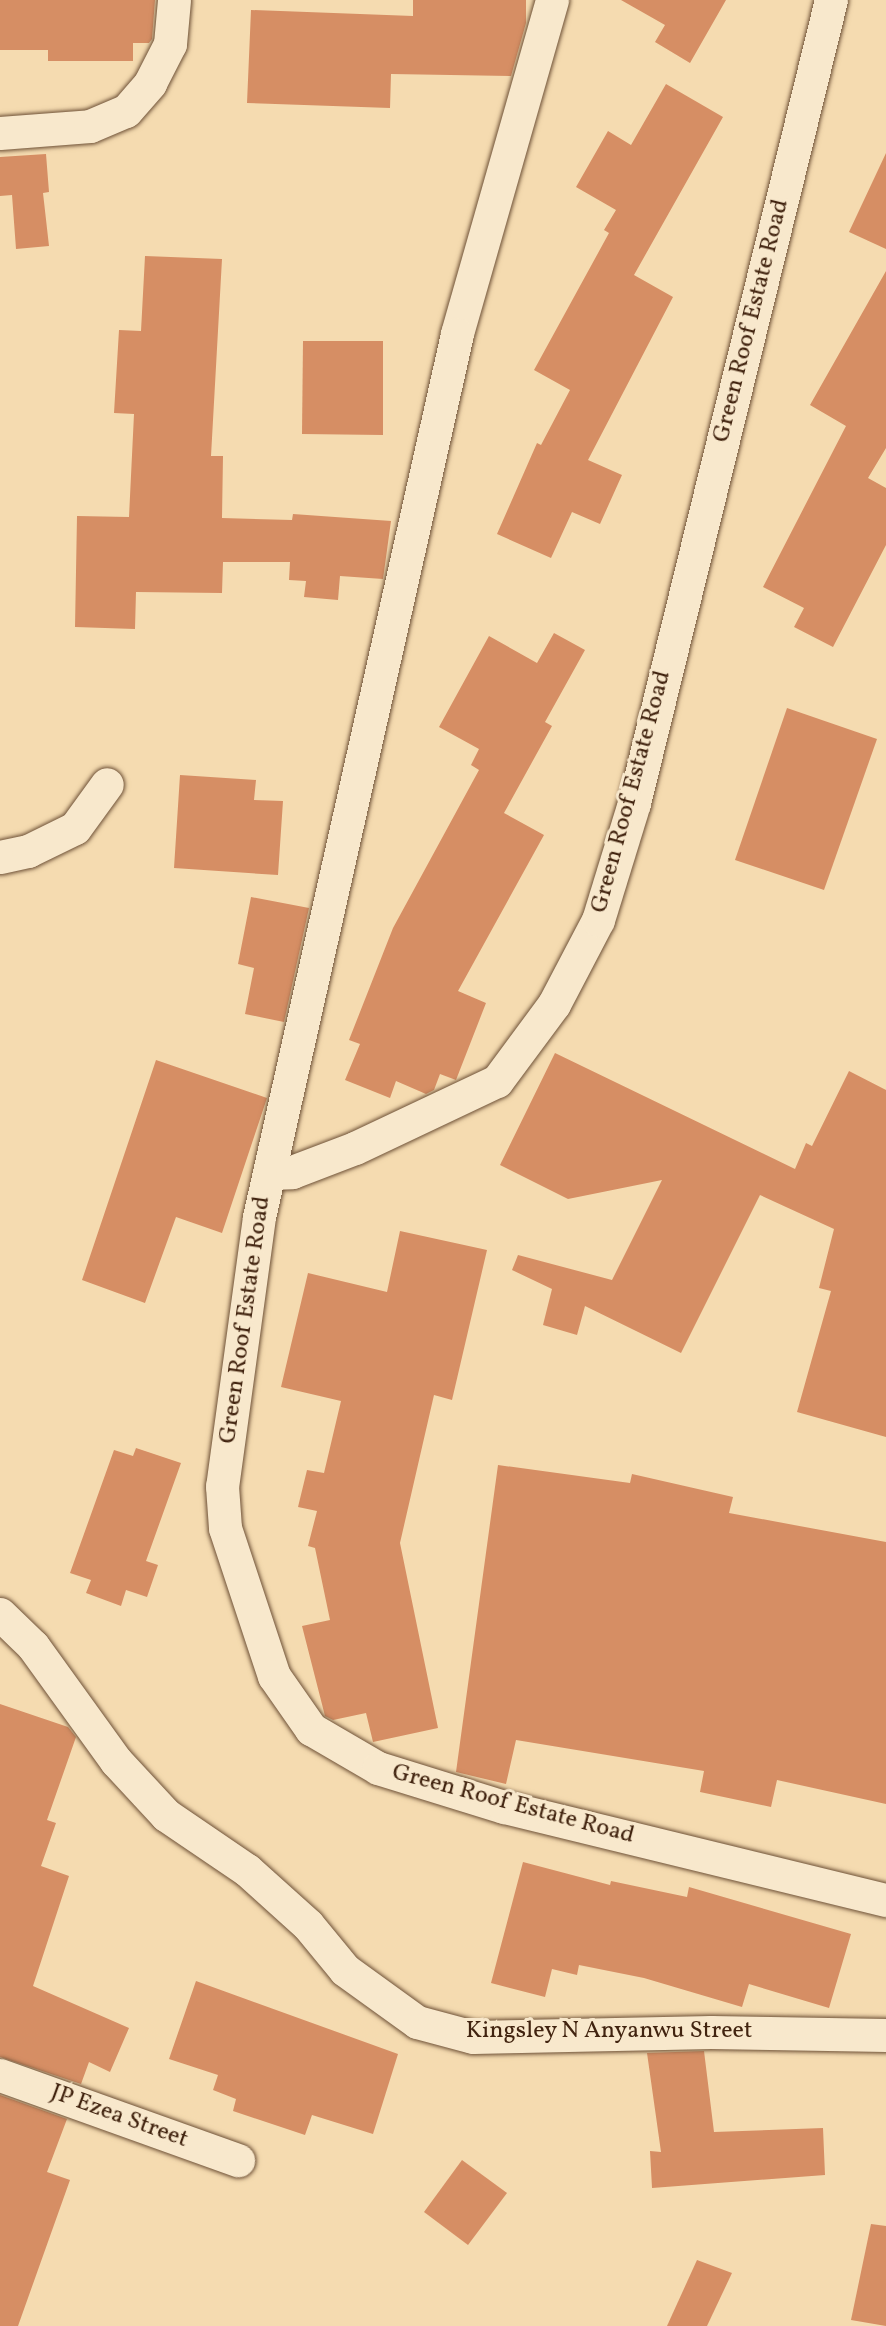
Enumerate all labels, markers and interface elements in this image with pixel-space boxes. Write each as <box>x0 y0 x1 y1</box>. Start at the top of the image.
street label: Green Roof Estate Road <box>708 198 796 444</box>
street label: Green Roof Estate Road <box>586 669 678 915</box>
street label: Green Roof Estate Road <box>215 1196 277 1444</box>
street label: Green Roof Estate Road <box>390 1759 636 1851</box>
street label: Kingsley N Anyanwu Street <box>465 2018 753 2046</box>
street label: JP Ezea Street <box>46 2079 192 2155</box>

